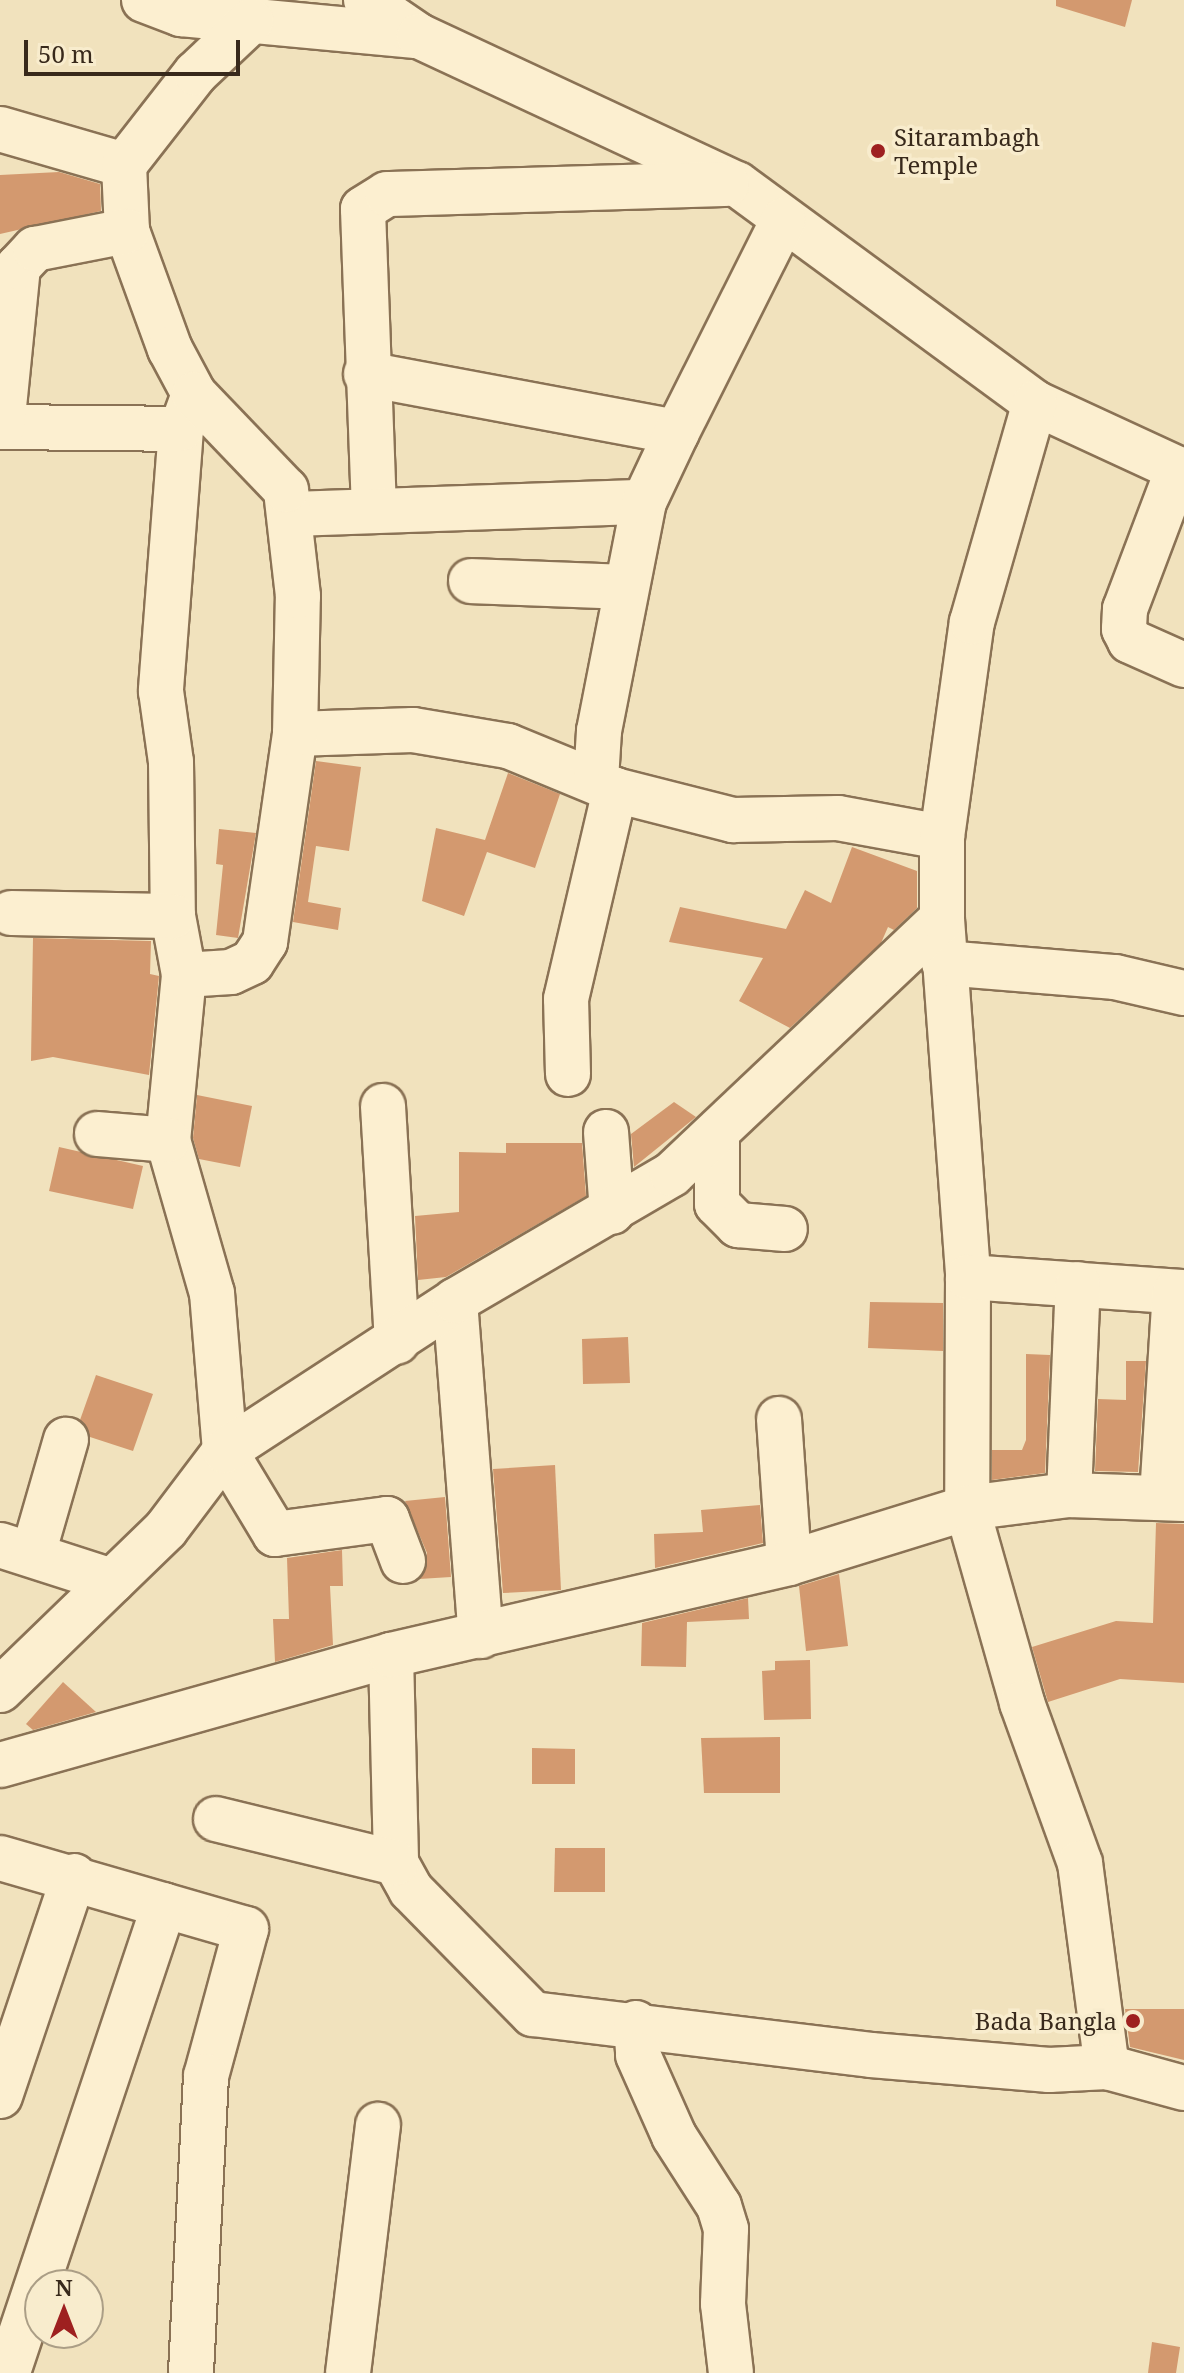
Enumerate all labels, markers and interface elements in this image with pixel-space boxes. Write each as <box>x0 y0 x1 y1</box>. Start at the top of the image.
scale bar <box>28 24 244 74</box>
text: 50 m <box>38 37 94 70</box>
place label: Sitarambagh Temple <box>894 123 1040 179</box>
marker: Sitarambagh Temple <box>869 142 887 160</box>
place label: Bada Bangla <box>975 2007 1117 2035</box>
marker: Bada Bangla <box>1124 2012 1142 2030</box>
north arrow <box>24 2269 104 2349</box>
text: N <box>55 2272 73 2302</box>

